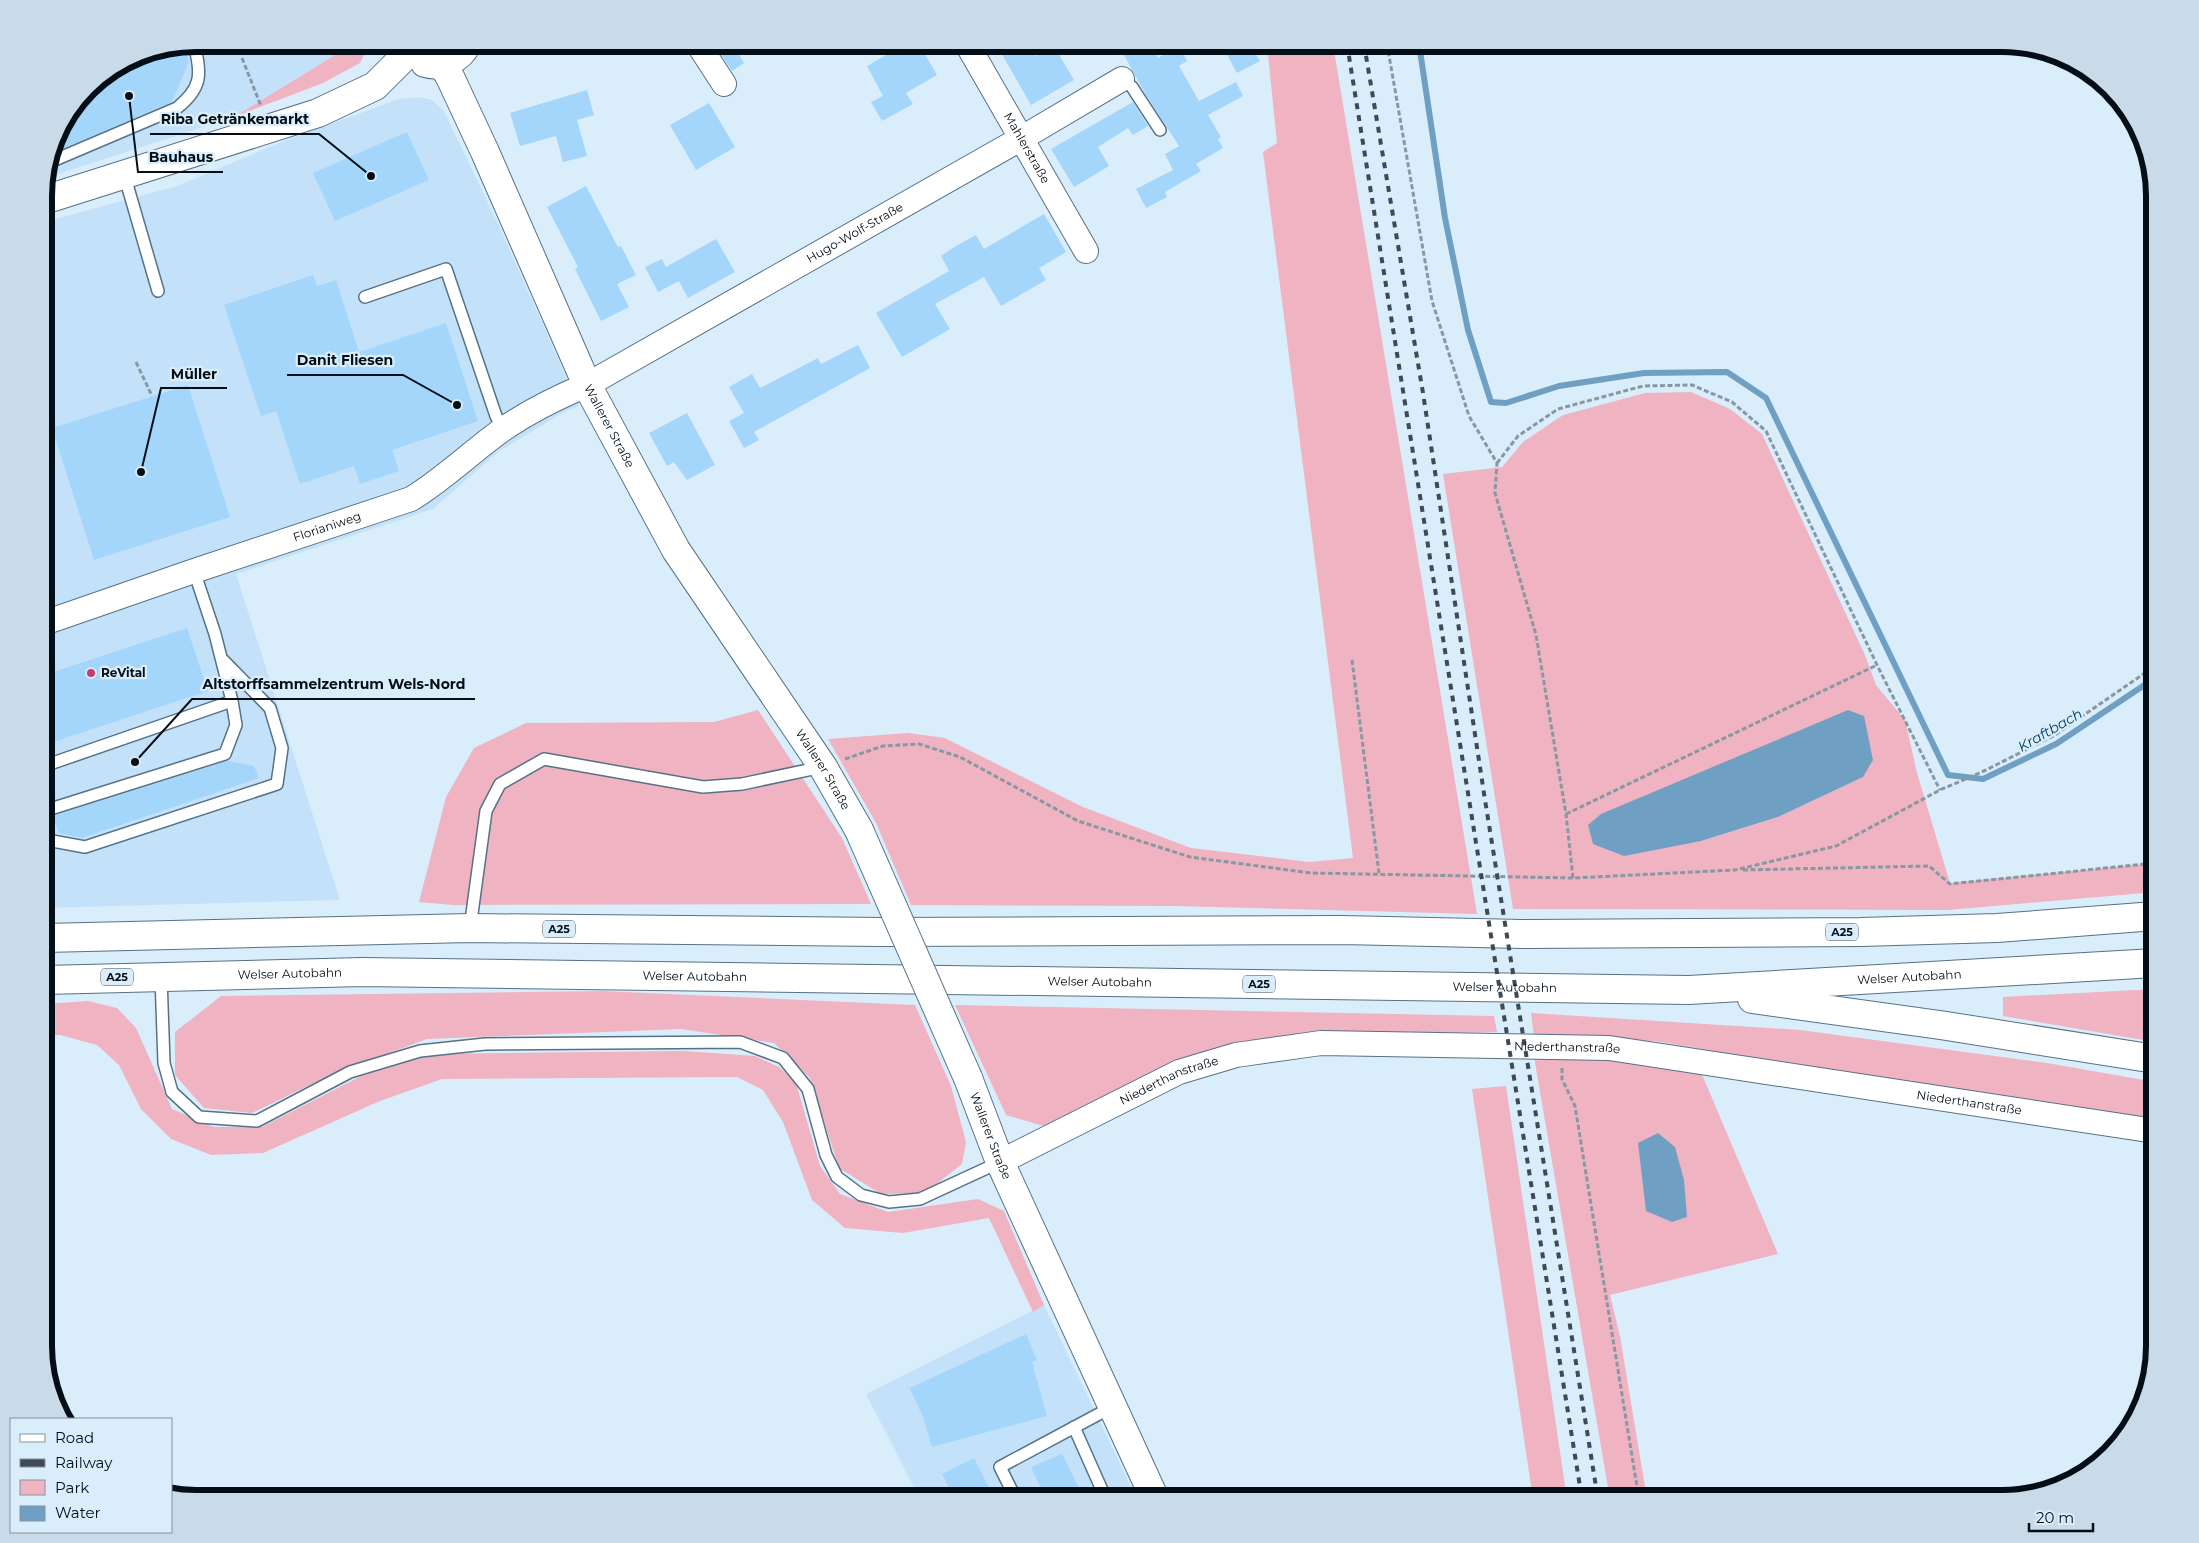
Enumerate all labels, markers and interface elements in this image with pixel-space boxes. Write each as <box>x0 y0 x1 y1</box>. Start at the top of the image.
callout: Riba Getränkemarkt <box>150 105 319 134</box>
text: Riba Getränkemarkt <box>161 110 309 128</box>
street label: Mahlerstraße <box>1001 110 1054 186</box>
callout: Bauhaus <box>138 143 223 172</box>
text: Bauhaus <box>149 148 214 166</box>
street label: Hugo-Wolf-Straße <box>804 199 906 266</box>
callout: Danit Fliesen <box>287 346 403 375</box>
text: Danit Fliesen <box>297 351 393 369</box>
callout: Müller <box>161 359 227 388</box>
text: Müller <box>171 365 217 383</box>
street label: Wallerer Straße <box>581 382 638 470</box>
street label: Florianiweg <box>291 508 363 545</box>
place label: ReVital <box>101 665 146 680</box>
marker: ReVital <box>85 667 97 679</box>
callout: Altstorffsammelzentrum Wels-Nord <box>192 670 475 699</box>
text: Altstorffsammelzentrum Wels-Nord <box>202 675 465 693</box>
water label: Kraftbach <box>2015 704 2085 756</box>
street label: Wallerer Straße <box>792 726 854 812</box>
road number: A25 <box>543 921 575 938</box>
road number: A25 <box>1826 924 1858 940</box>
street label: Welser Autobahn <box>238 965 342 982</box>
street label: Welser Autobahn <box>1857 966 1962 987</box>
street label: Welser Autobahn <box>643 968 747 984</box>
road number: A25 <box>101 969 133 986</box>
street label: Welser Autobahn <box>1048 973 1152 990</box>
road number: A25 <box>1243 976 1275 992</box>
street label: Welser Autobahn <box>1452 979 1557 995</box>
street label: Niederthanstraße <box>1514 1038 1622 1057</box>
street label: Niederthanstraße <box>1117 1053 1220 1108</box>
street label: Niederthanstraße <box>1916 1087 2023 1118</box>
street label: Wallerer Straße <box>967 1090 1015 1182</box>
legend <box>10 1418 172 1533</box>
text: Road <box>55 1428 94 1447</box>
text: Railway <box>55 1453 113 1472</box>
text: Park <box>55 1478 89 1497</box>
scale bar <box>2029 1500 2093 1532</box>
text: Water <box>55 1503 101 1522</box>
text: 20 m <box>2036 1508 2074 1527</box>

